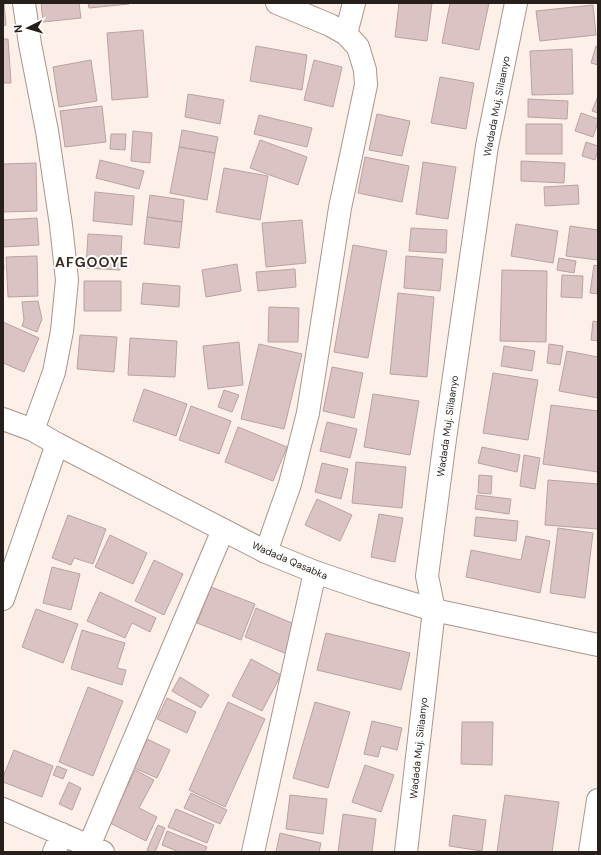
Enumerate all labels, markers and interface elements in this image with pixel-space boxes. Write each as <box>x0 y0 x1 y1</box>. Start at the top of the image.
north arrow <box>8 8 48 48</box>
text: N <box>11 24 25 33</box>
street label: Wadada Muj. Siilaanyo <box>480 55 513 158</box>
district label: AFGOOYE <box>55 253 129 271</box>
street label: Wadada Muj. Siilaanyo <box>434 374 461 478</box>
street label: Wadada Qasabka <box>250 539 330 582</box>
street label: Wadada Muj. Siilaanyo <box>407 696 430 800</box>

